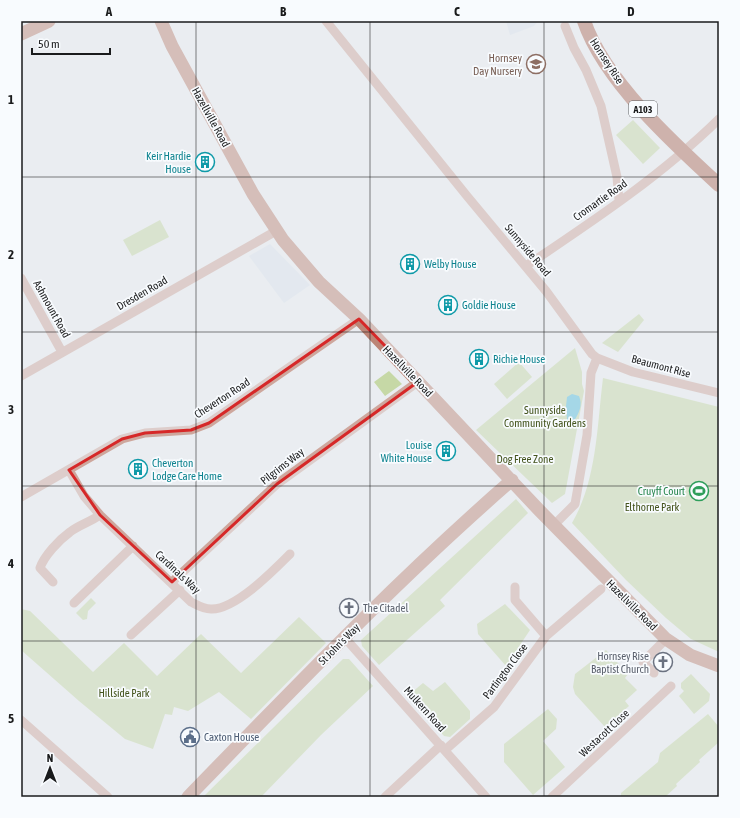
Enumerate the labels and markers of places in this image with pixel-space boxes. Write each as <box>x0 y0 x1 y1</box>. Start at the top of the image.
place label: Hornsey Day Nursery <box>473 52 522 77</box>
school or university icon: Hornsey Day Nursery <box>525 53 547 75</box>
place label: Keir Hardie House <box>146 150 191 175</box>
building icon: Keir Hardie House <box>194 151 216 173</box>
building icon: Welby House <box>399 253 421 275</box>
place label: Welby House <box>424 258 476 270</box>
building icon: Goldie House <box>437 294 459 316</box>
place label: Goldie House <box>462 299 516 311</box>
building icon: Richie House <box>468 348 490 370</box>
place label: Richie House <box>493 353 545 365</box>
place label: Louise White House <box>381 439 432 464</box>
building icon: Louise White House <box>435 440 457 462</box>
place label: Cheverton Lodge Care Home <box>152 457 222 482</box>
building icon: Cheverton Lodge Care Home <box>127 458 149 480</box>
sports icon: Cruyff Court <box>688 480 710 502</box>
place label: Cruyff Court <box>638 485 685 497</box>
church icon: The Citadel <box>338 597 360 619</box>
place label: The Citadel <box>363 602 408 614</box>
place label: Hornsey Rise Baptist Church <box>591 650 649 675</box>
church icon: Hornsey Rise Baptist Church <box>652 651 674 673</box>
public building icon: Caxton House <box>179 726 201 748</box>
place label: Caxton House <box>204 731 259 743</box>

